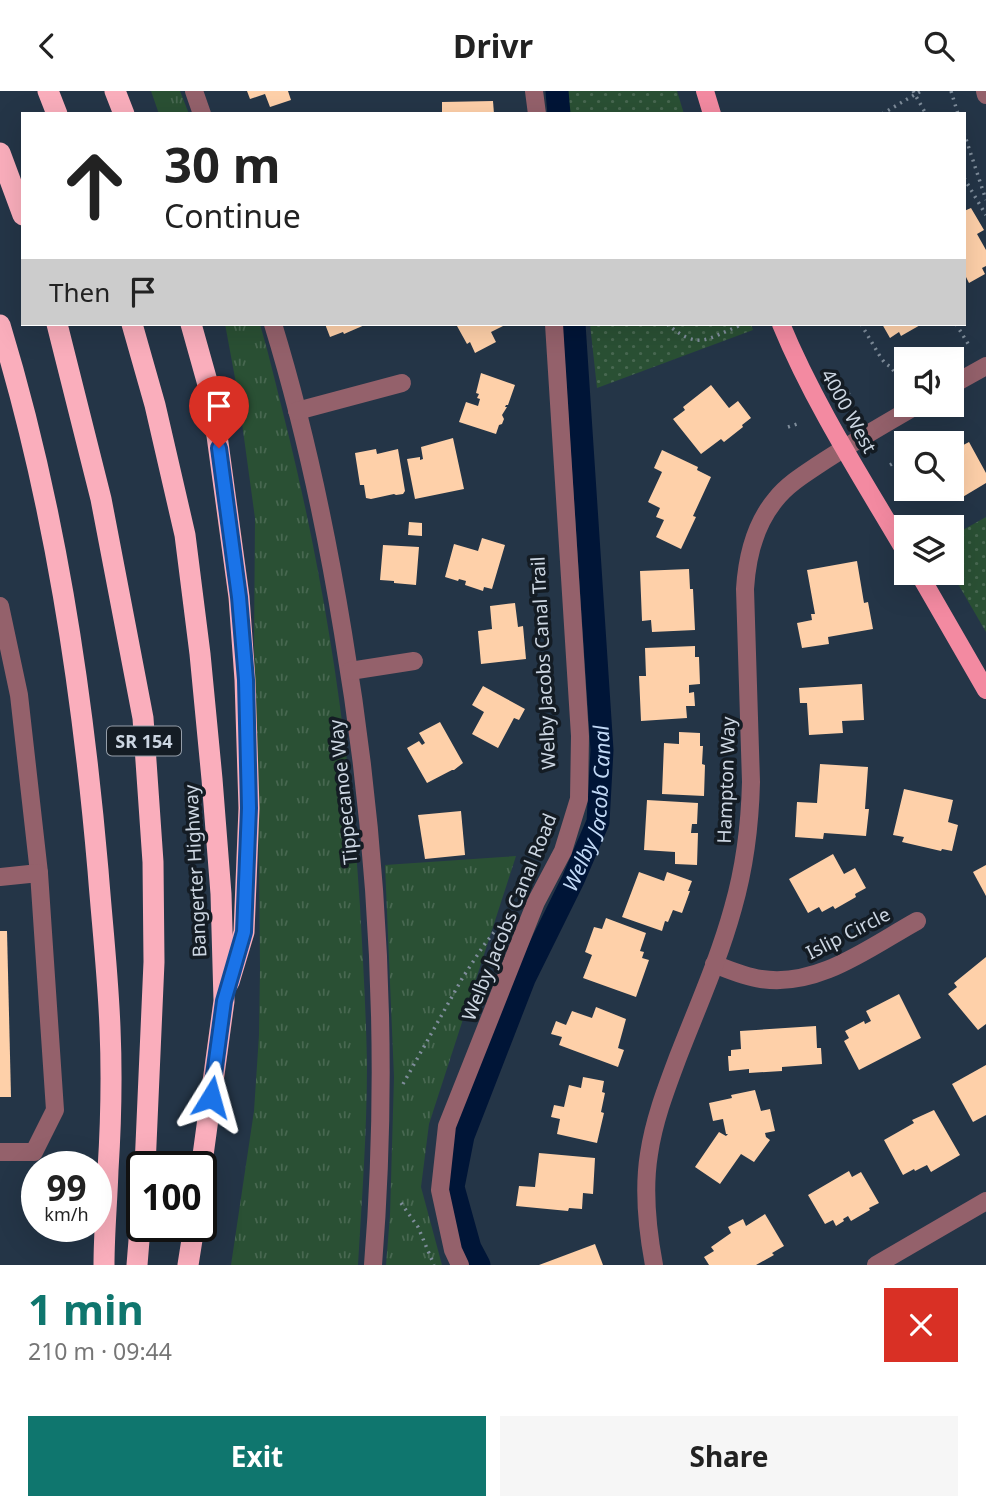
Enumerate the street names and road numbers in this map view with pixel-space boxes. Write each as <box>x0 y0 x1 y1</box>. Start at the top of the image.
street label: 4000 West <box>815 364 883 458</box>
street label: Welby Jacobs Canal Trail <box>524 556 562 770</box>
street label: Hampton Way <box>711 716 741 844</box>
street label: Tippecanoe Way <box>322 718 364 866</box>
road number: SR 154 <box>107 727 181 755</box>
street label: Bangerter Highway <box>177 784 213 958</box>
street label: Welby Jacobs Canal Road <box>455 809 563 1025</box>
street label: Islip Circle <box>802 901 894 965</box>

